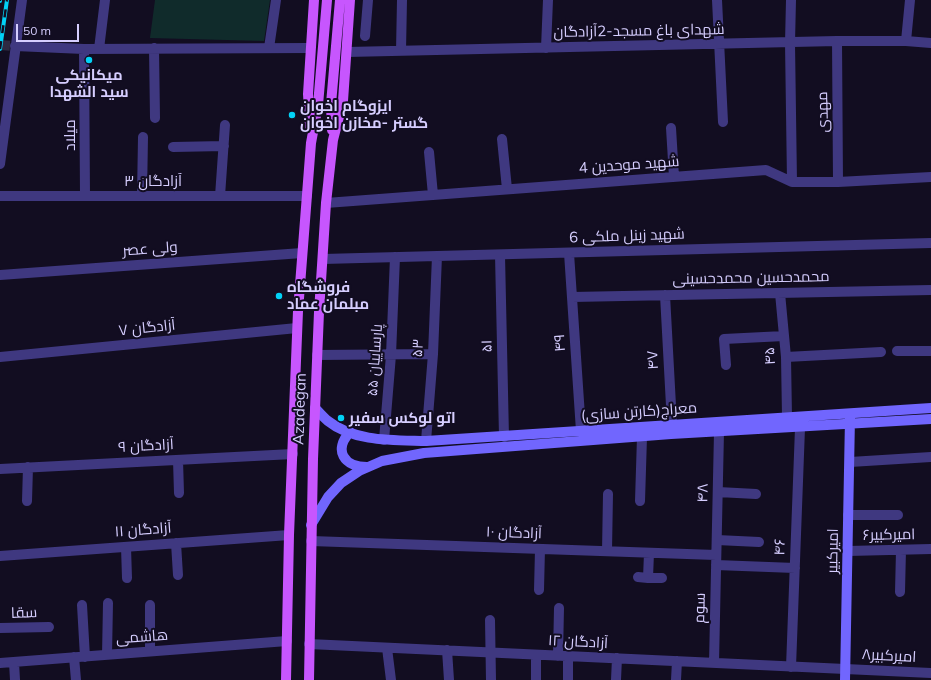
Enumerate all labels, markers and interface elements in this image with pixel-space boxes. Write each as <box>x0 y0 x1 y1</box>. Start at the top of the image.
scale bar <box>18 16 81 42</box>
street label: شهدای‌ باغ مسجد-2آزادگان <box>553 21 725 41</box>
text: 50 m <box>23 23 51 38</box>
marker: میکانیکی سید الشهدا <box>84 55 94 65</box>
place label: میکانیکی سید الشهدا <box>49 66 129 101</box>
street label: مهدی <box>814 91 832 133</box>
place label: ایزوگام اخوان گستر -مخازن اخوان <box>300 97 428 132</box>
marker: ایزوگام اخوان گستر -مخازن اخوان <box>287 110 297 120</box>
street label: میلاد <box>61 119 79 151</box>
street label: 4 شهید موحدین <box>578 153 680 177</box>
street label: ۳ آزادگان <box>124 172 182 190</box>
street label: 6 شهید زینل ملکی <box>569 225 685 247</box>
street label: ولی عصر <box>122 238 178 260</box>
street label: محمدحسین محمدحسینی <box>672 268 830 288</box>
place label: فروشگاه مبلمان عماد <box>287 278 369 313</box>
marker: فروشگاه مبلمان عماد <box>274 291 284 301</box>
street label: ۷ آزادگان <box>118 316 176 340</box>
street label: پارساییان ۵۵ <box>363 323 387 397</box>
street label: ۴۹ <box>550 334 570 352</box>
street label: ۵۳ <box>409 338 427 358</box>
street label: ۵۱ <box>478 339 496 353</box>
street label: ۴۵ <box>761 346 779 366</box>
street label: ۴۷ <box>644 350 662 370</box>
street label: Azadegan <box>290 373 310 445</box>
street label: معراج(کارتن سازی) <box>580 399 698 425</box>
place label: اتو لوکس سفیر <box>349 409 456 427</box>
marker: اتو لوکس سفیر <box>336 413 346 423</box>
street label: ۹ آزادگان <box>118 436 174 456</box>
street label: ۴۸ <box>694 483 712 503</box>
street label: ۱۱ آزادگان <box>114 519 172 541</box>
street label: ۱۰ آزادگان <box>486 523 542 543</box>
street label: امیرکبیر۶ <box>863 526 915 544</box>
street label: امیرکبیر <box>824 528 842 574</box>
street label: ۴۶ <box>771 538 789 556</box>
street label: سوم <box>690 592 710 624</box>
street label: سقا <box>10 604 38 622</box>
street label: هاشمی <box>115 626 169 648</box>
street label: ۱۲ آزادگان <box>547 631 609 653</box>
street label: امیرکبیر۸ <box>861 646 917 666</box>

